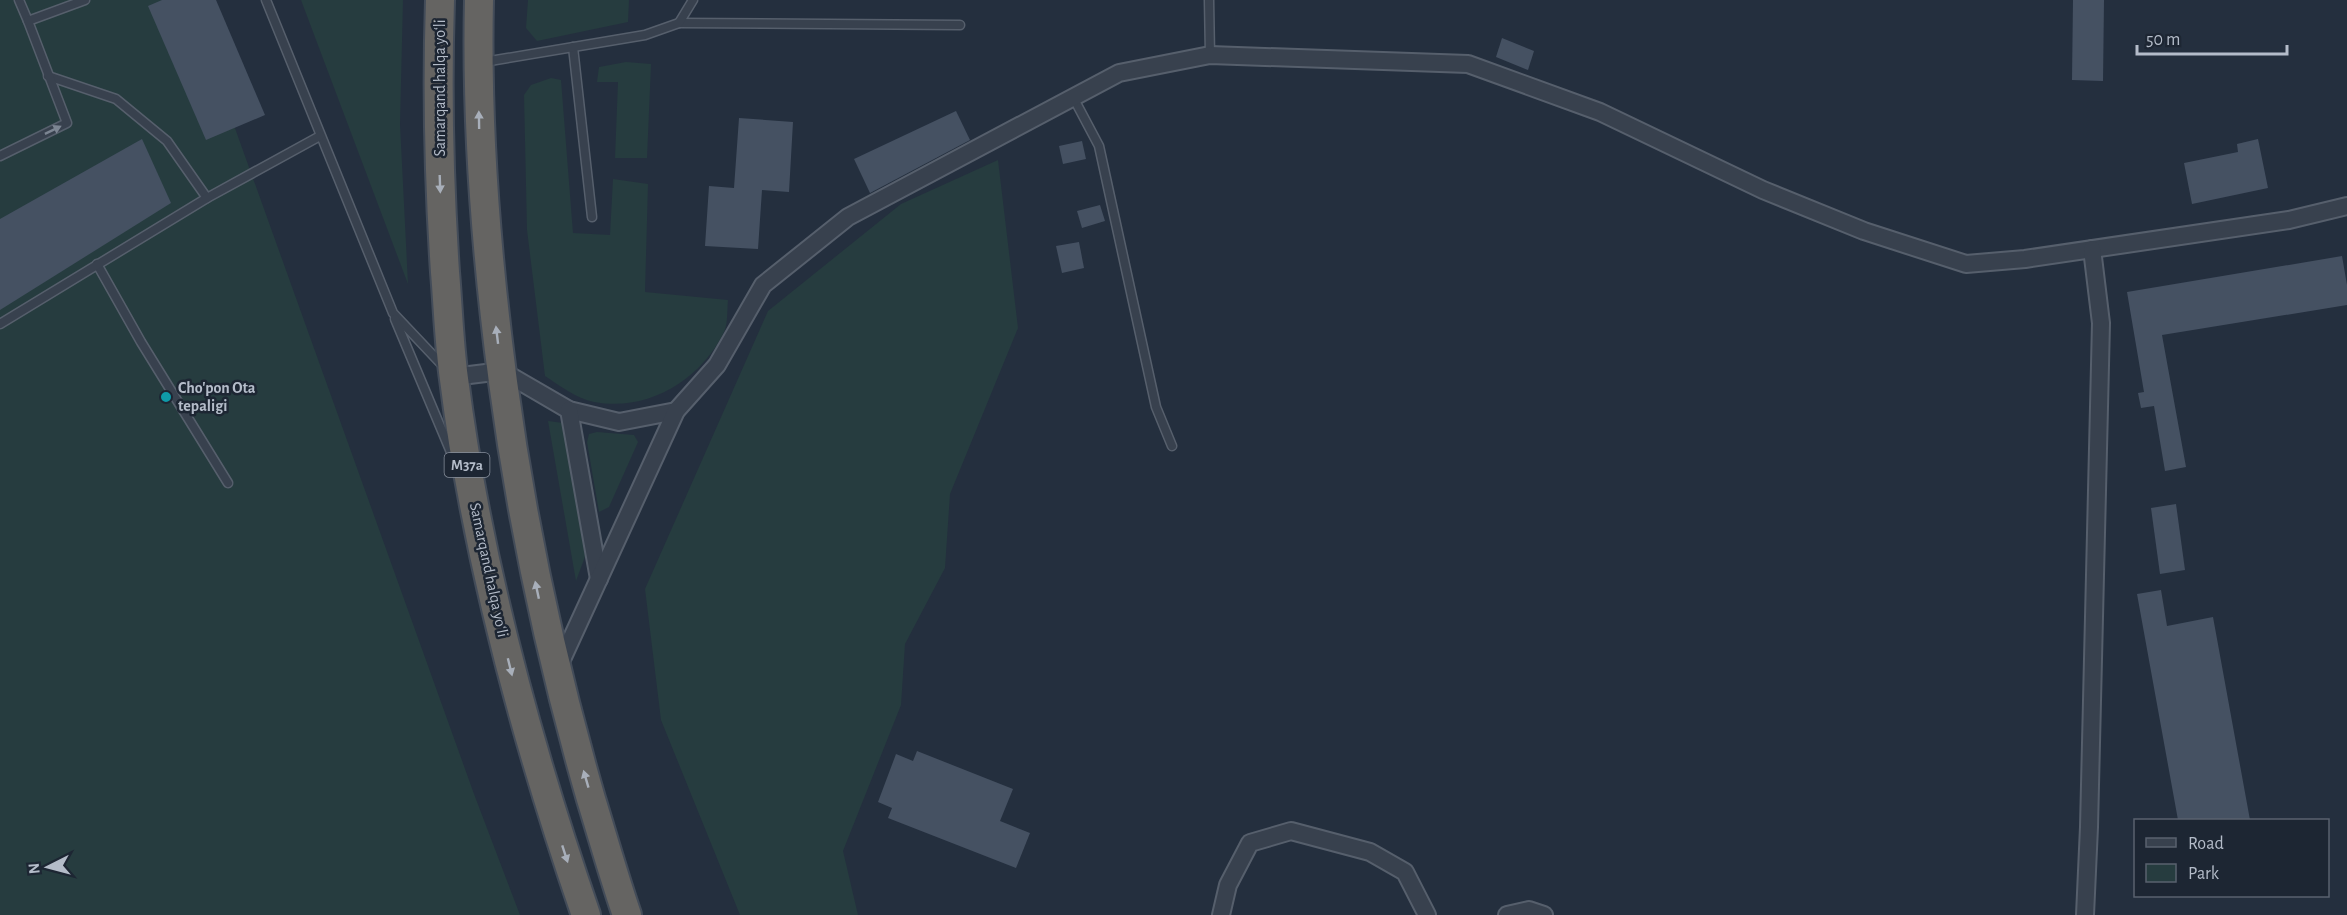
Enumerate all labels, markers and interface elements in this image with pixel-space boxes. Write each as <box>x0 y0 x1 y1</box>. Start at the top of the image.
scale bar <box>2137 18 2287 56</box>
street label: Samarqand halqa yoʻli <box>432 19 449 157</box>
text: 50 m <box>2146 31 2180 49</box>
one-way arrow <box>474 110 483 129</box>
one-way arrow <box>44 125 61 135</box>
one-way arrow <box>436 175 445 194</box>
one-way arrow <box>493 325 502 344</box>
place label: Cho'pon Ota tepaligi <box>178 380 256 414</box>
marker: Cho'pon Ota tepaligi <box>159 390 173 404</box>
road number: M37a <box>444 453 490 477</box>
street label: Samarqand halqa yoʻli <box>466 501 511 639</box>
one-way arrow <box>532 581 542 599</box>
one-way arrow <box>506 658 516 676</box>
one-way arrow <box>581 770 590 788</box>
legend <box>2134 819 2329 897</box>
text: Road <box>2188 835 2224 853</box>
north arrow <box>18 837 78 897</box>
one-way arrow <box>561 845 570 863</box>
text: N <box>26 862 43 875</box>
text: Park <box>2188 865 2220 883</box>

